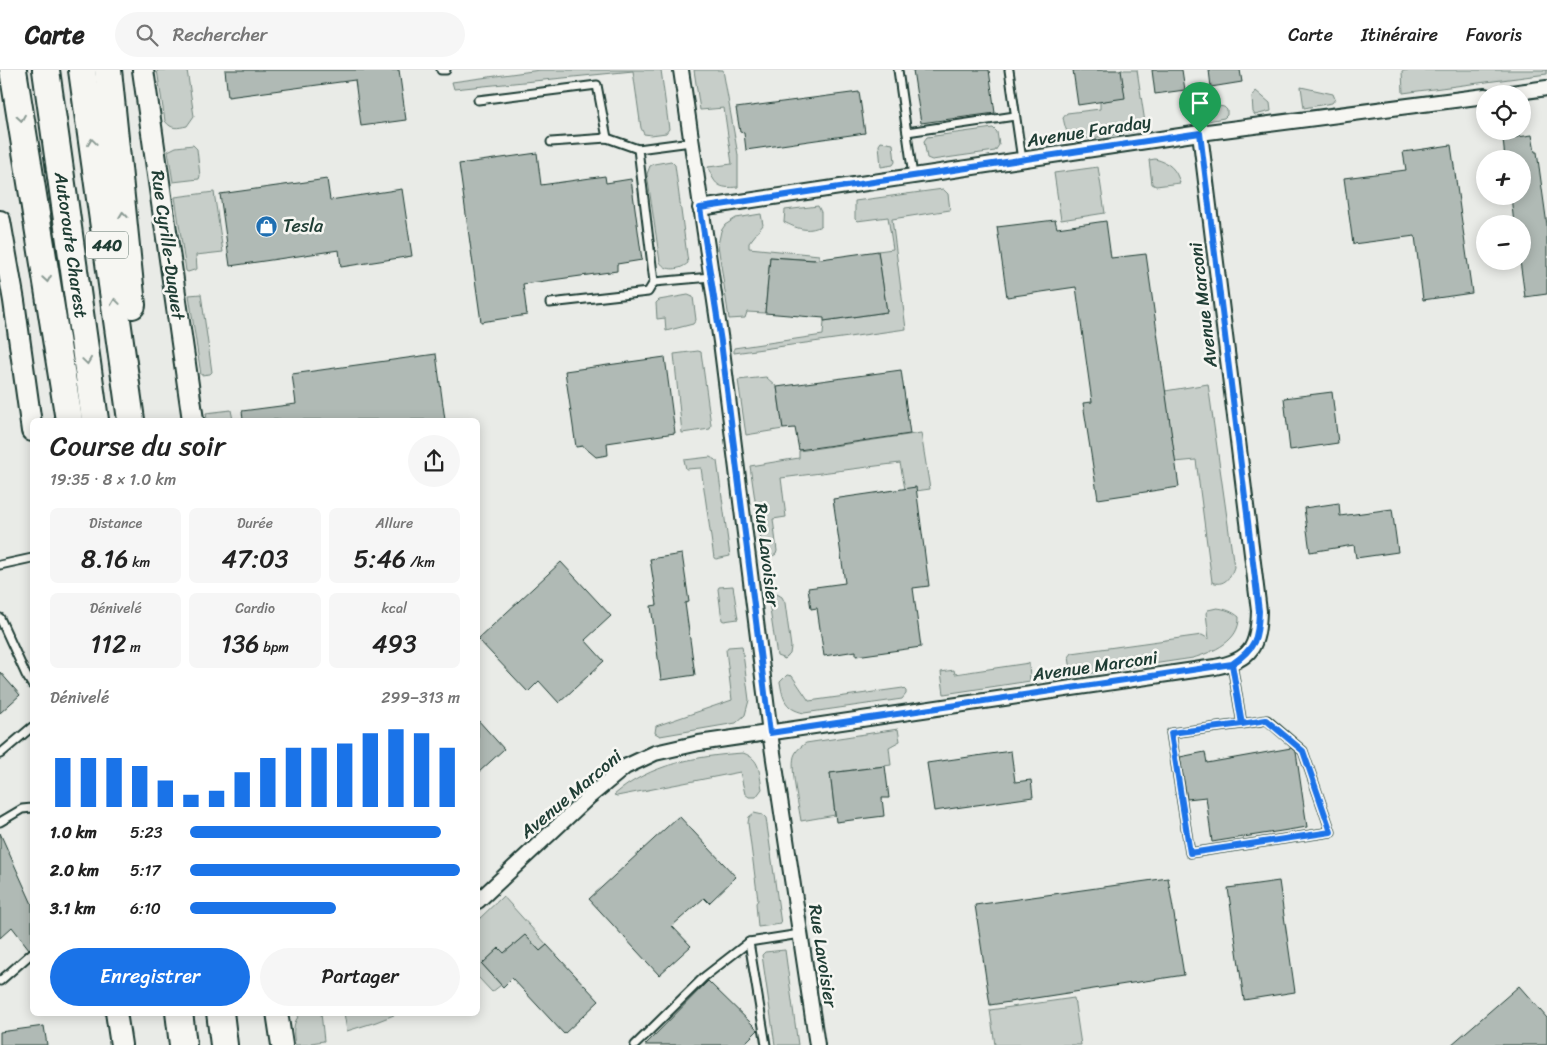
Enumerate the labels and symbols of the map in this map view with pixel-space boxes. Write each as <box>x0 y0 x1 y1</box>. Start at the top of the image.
pin <box>1179 82 1221 133</box>
street label: Avenue Faraday <box>1024 105 1154 157</box>
one-way arrow <box>15 115 26 123</box>
one-way arrow <box>87 137 98 145</box>
street label: Rue Cyrille-Duquet <box>142 168 194 323</box>
street label: Autoroute Charest <box>45 169 97 320</box>
place label: Tesla <box>283 210 324 242</box>
one-way arrow <box>118 211 129 219</box>
shop icon: Tesla <box>255 214 279 238</box>
road number: 440 <box>86 232 128 258</box>
street label: Avenue Marconi <box>1179 239 1227 370</box>
one-way arrow <box>41 274 51 283</box>
one-way arrow <box>110 298 120 307</box>
one-way arrow <box>81 357 92 365</box>
street label: Rue Lavoisier <box>745 501 789 610</box>
street label: Avenue Marconi <box>1029 641 1161 691</box>
street label: Avenue Marconi <box>512 741 630 847</box>
street label: Rue Lavoisier <box>799 902 847 1012</box>

